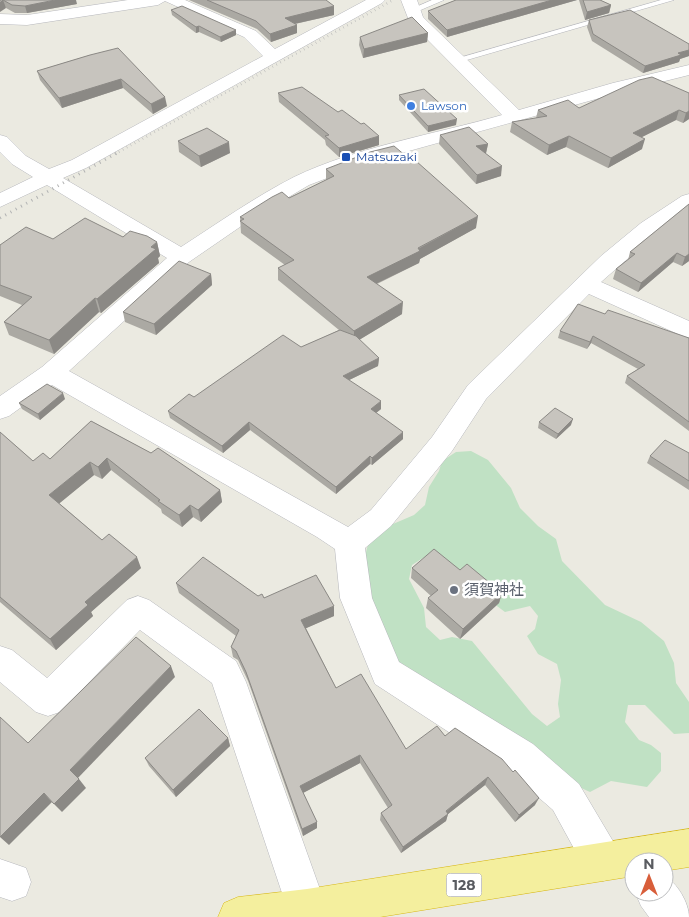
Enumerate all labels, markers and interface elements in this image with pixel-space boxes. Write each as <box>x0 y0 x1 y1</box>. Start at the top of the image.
place label: Lawson <box>421 98 467 113</box>
marker: Lawson <box>405 100 417 112</box>
place label: Matsuzaki <box>356 149 417 164</box>
marker: Matsuzaki <box>340 151 352 163</box>
place label: 須賀神社 <box>464 580 524 599</box>
marker: 須賀神社 <box>448 584 460 596</box>
north arrow <box>624 852 674 902</box>
text: N <box>643 855 655 873</box>
road number: 128 <box>446 874 482 896</box>

